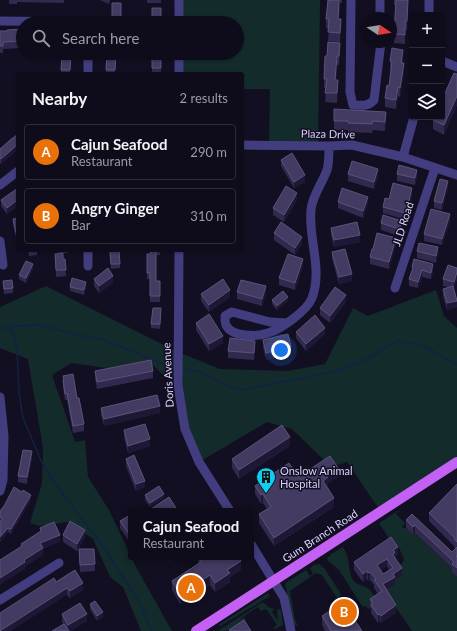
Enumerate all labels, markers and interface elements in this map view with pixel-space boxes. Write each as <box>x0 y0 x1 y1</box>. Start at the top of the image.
north arrow <box>361 12 397 48</box>
map controls <box>409 12 445 120</box>
button: + <box>409 12 445 48</box>
search box <box>16 16 244 60</box>
icon: search <box>30 27 52 49</box>
text: Search here <box>62 29 139 47</box>
button: − <box>409 48 445 84</box>
button: layers <box>409 84 445 120</box>
text: Nearby <box>32 88 87 109</box>
text: 2 results <box>180 90 228 106</box>
street label: Plaza Drive <box>301 127 355 140</box>
text: Cajun Seafood <box>71 135 168 153</box>
text: A <box>41 144 51 160</box>
text: 290 m <box>190 144 227 160</box>
text: Restaurant <box>71 153 133 169</box>
text: Angry Ginger <box>71 199 159 217</box>
street label: JLD Road <box>389 200 416 248</box>
text: B <box>42 208 50 224</box>
text: 310 m <box>190 208 227 224</box>
text: Bar <box>71 217 91 233</box>
your location <box>271 340 291 360</box>
street label: Doris Avenue <box>159 342 176 408</box>
place label: Onslow Animal Hospital <box>280 464 353 490</box>
building icon: Onslow Animal Hospital <box>255 466 277 494</box>
street label: Gum Branch Road <box>280 506 360 565</box>
popup <box>128 508 254 560</box>
text: Cajun Seafood <box>143 517 239 535</box>
text: Restaurant <box>143 535 204 551</box>
pin: A <box>178 573 204 603</box>
pin: B <box>331 597 357 627</box>

